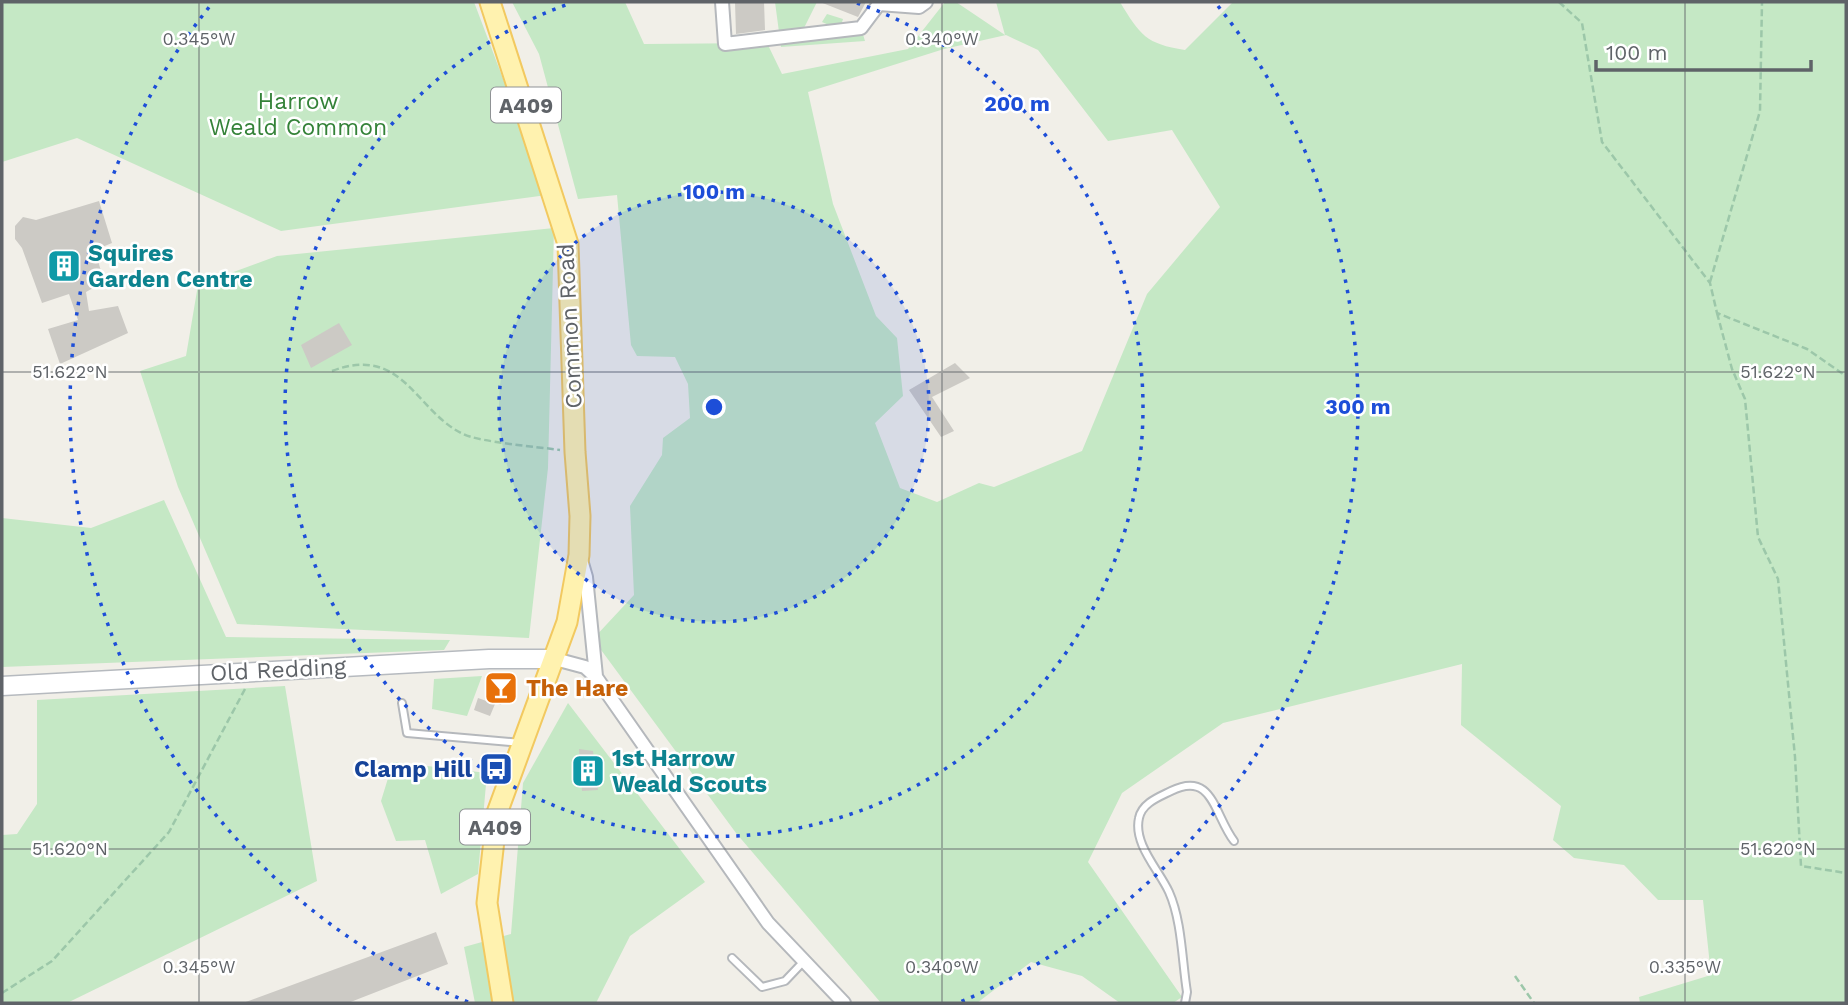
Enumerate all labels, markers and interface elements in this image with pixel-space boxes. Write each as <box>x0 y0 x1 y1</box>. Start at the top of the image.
text: 0.345°W <box>162 28 236 49</box>
text: 0.340°W <box>905 28 979 49</box>
scale bar <box>1596 28 1811 72</box>
text: 100 m <box>1606 40 1668 65</box>
park label: Harrow Weald Common <box>209 88 387 141</box>
road number: A409 <box>491 88 561 122</box>
text: 200 m <box>984 91 1050 116</box>
text: 100 m <box>683 179 745 204</box>
place label: Squires Garden Centre <box>88 240 253 293</box>
street label: Common Road <box>552 243 588 409</box>
building icon: Squires Garden Centre <box>45 247 83 285</box>
text: 51.622°N <box>32 361 108 382</box>
text: 51.622°N <box>1740 361 1816 382</box>
text: 300 m <box>1325 394 1391 419</box>
centre of rings <box>702 395 726 419</box>
street label: Old Redding <box>209 653 347 687</box>
bar icon: The Hare <box>482 669 520 707</box>
place label: The Hare <box>526 675 628 702</box>
place label: 1st Harrow Weald Scouts <box>612 745 767 798</box>
bus stop icon: Clamp Hill <box>477 750 515 788</box>
building icon: 1st Harrow Weald Scouts <box>569 752 607 790</box>
place label: Clamp Hill <box>354 756 472 783</box>
road number: A409 <box>460 810 530 844</box>
text: 51.620°N <box>32 838 108 859</box>
text: 51.620°N <box>1740 838 1816 859</box>
text: 0.345°W <box>162 956 236 977</box>
text: 0.340°W <box>905 956 979 977</box>
text: 0.335°W <box>1649 956 1721 977</box>

